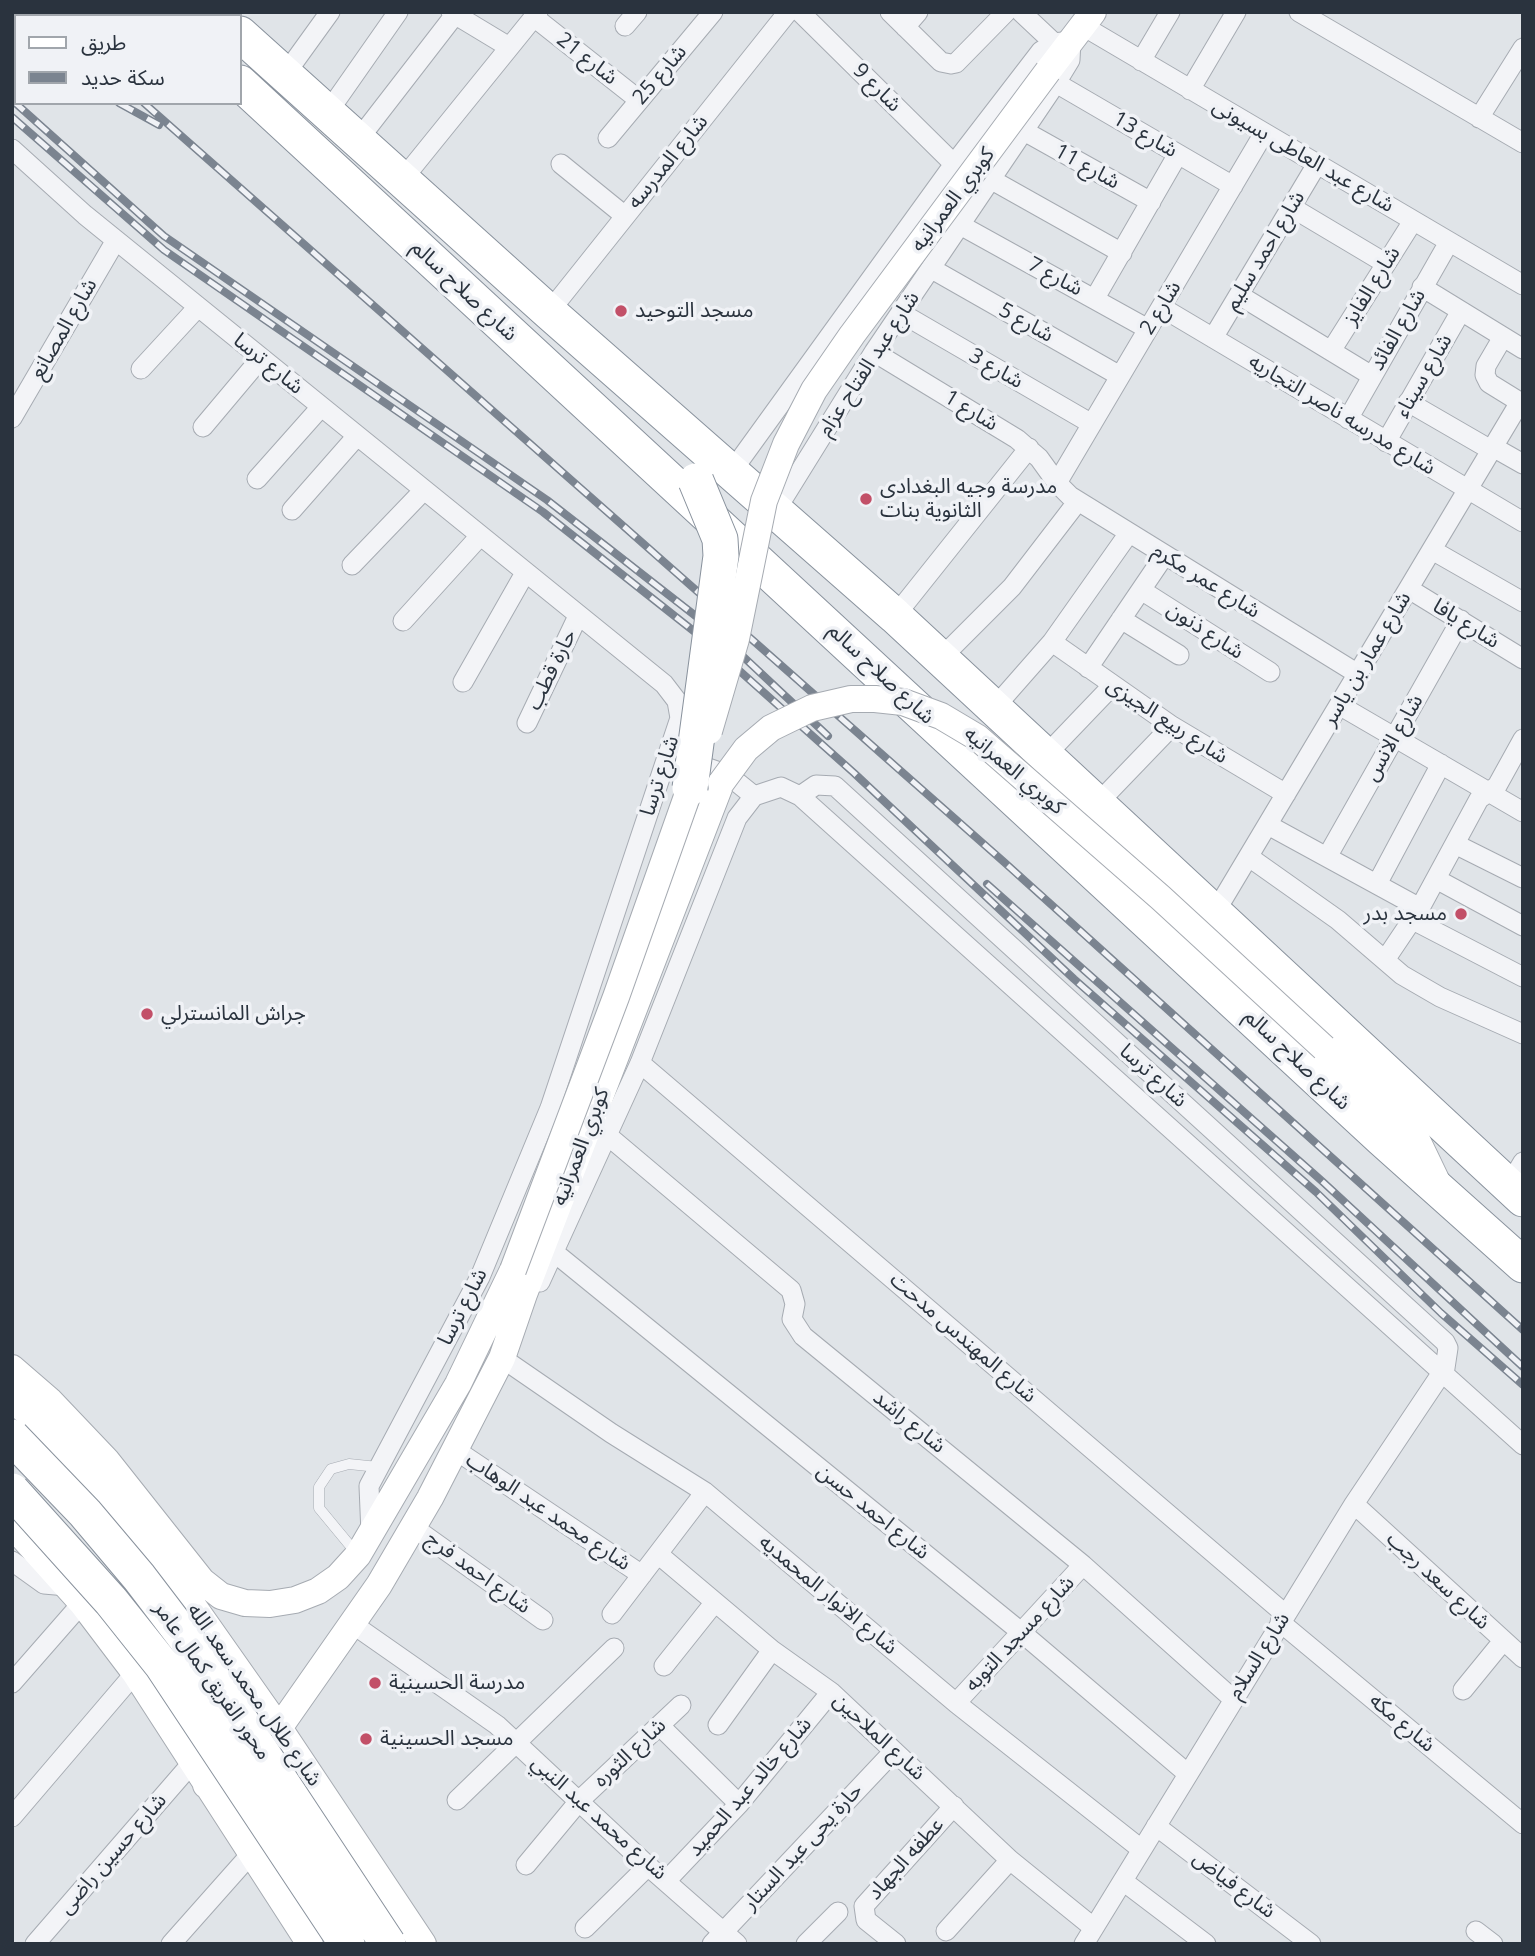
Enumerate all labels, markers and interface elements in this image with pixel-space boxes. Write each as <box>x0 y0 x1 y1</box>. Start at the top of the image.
legend <box>14 14 242 105</box>
street label: شارع 21 <box>552 27 622 91</box>
text: طريق <box>81 28 126 56</box>
street label: شارع 25 <box>628 40 692 110</box>
street label: شارع 9 <box>847 58 907 118</box>
text: سكة حديد <box>81 63 165 91</box>
street label: شارع عبد العاطى بسيونى <box>1208 94 1398 218</box>
street label: شارع 13 <box>1108 106 1182 164</box>
street label: شارع المدرسه <box>622 110 714 214</box>
street label: شارع 11 <box>1050 139 1124 195</box>
street label: كوبري العمرانيه <box>906 143 1000 257</box>
street label: شارع احمد سليم <box>1219 187 1311 315</box>
street label: شارع صلاح سالم <box>405 235 523 347</box>
street label: شارع الفايز <box>1338 242 1406 330</box>
street label: شارع 7 <box>1023 252 1087 302</box>
street label: شارع المصانع <box>25 274 103 384</box>
street label: شارع 2 <box>1135 276 1187 340</box>
street label: شارع الفائد <box>1365 285 1431 375</box>
street label: شارع عبد الفتاح عزام <box>813 287 925 441</box>
place label: مسجد التوحيد <box>635 298 753 324</box>
street label: شارع 5 <box>994 298 1058 348</box>
marker: مسجد التوحيد <box>613 303 629 319</box>
street label: شارع ترسا <box>228 328 308 400</box>
street label: شارع سيناء <box>1390 330 1458 422</box>
street label: شارع 3 <box>964 343 1028 395</box>
street label: شارع مدرسه ناصر التجاريه <box>1244 349 1440 481</box>
street label: شارع 1 <box>939 385 1003 437</box>
place label: مدرسة وجيه البغدادى الثانوية بنات <box>880 474 1057 524</box>
marker: مدرسة وجيه البغدادى الثانوية بنات <box>858 491 874 507</box>
street label: شارع عمر مكرم <box>1148 538 1264 624</box>
street label: شارع عمار بن ياسر <box>1317 587 1417 731</box>
street label: شارع يافا <box>1428 594 1504 654</box>
street label: شارع ذنون <box>1162 597 1248 665</box>
street label: شارع صلاح سالم <box>822 618 940 730</box>
street label: حارة قطب <box>522 626 582 714</box>
street label: شارع ربيع الجيزى <box>1102 672 1232 770</box>
street label: شارع الانس <box>1359 690 1429 786</box>
street label: كوبري العمرانيه <box>958 722 1070 820</box>
street label: شارع ترسا <box>635 733 685 819</box>
place label: مسجد بدر <box>1364 901 1447 927</box>
marker: مسجد بدر <box>1453 906 1469 922</box>
place label: جراش المانسترلي <box>161 1001 306 1027</box>
street label: شارع صلاح سالم <box>1238 1004 1356 1116</box>
marker: جراش المانسترلي <box>139 1006 155 1022</box>
street label: شارع ترسا <box>1114 1039 1192 1113</box>
street label: كوبري العمرانيه <box>547 1085 615 1209</box>
street label: شارع ترسا <box>433 1264 493 1350</box>
street label: شارع المهندس مدحت <box>884 1267 1042 1409</box>
street label: شارع راشد <box>868 1385 950 1459</box>
street label: شارع محمد عبد الوهاب <box>461 1447 635 1577</box>
street label: شارع احمد حسن <box>811 1459 935 1565</box>
street label: شارع احمد فرج <box>421 1526 535 1620</box>
street label: شارع سعد رجب <box>1381 1527 1495 1635</box>
street label: شارع الانوار المحمديه <box>754 1530 902 1660</box>
street label: شارع مسجد التوبه <box>960 1571 1080 1697</box>
street label: محور الفريق كمال عامر <box>148 1597 276 1765</box>
street label: شارع طلال محمد سعد الله <box>181 1599 327 1791</box>
street label: شارع السلام <box>1222 1608 1296 1704</box>
place label: مدرسة الحسينية <box>389 1670 525 1696</box>
marker: مدرسة الحسينية <box>367 1675 383 1691</box>
street label: شارع الملاحين <box>828 1688 930 1786</box>
street label: شارع مكه <box>1364 1688 1440 1758</box>
street label: شارع خالد عبد الحميد <box>683 1712 817 1862</box>
street label: شارع الثوره <box>589 1713 671 1793</box>
place label: مسجد الحسينية <box>380 1726 514 1752</box>
marker: مسجد الحسينية <box>358 1731 374 1747</box>
street label: شارع محمد عبد النبي <box>526 1750 672 1886</box>
street label: حارة يحى عبد الستار <box>738 1778 868 1916</box>
street label: شارع حسين راضى <box>54 1788 172 1920</box>
street label: عطفه الجهاد <box>862 1813 950 1905</box>
street label: شارع فياض <box>1188 1846 1280 1924</box>

